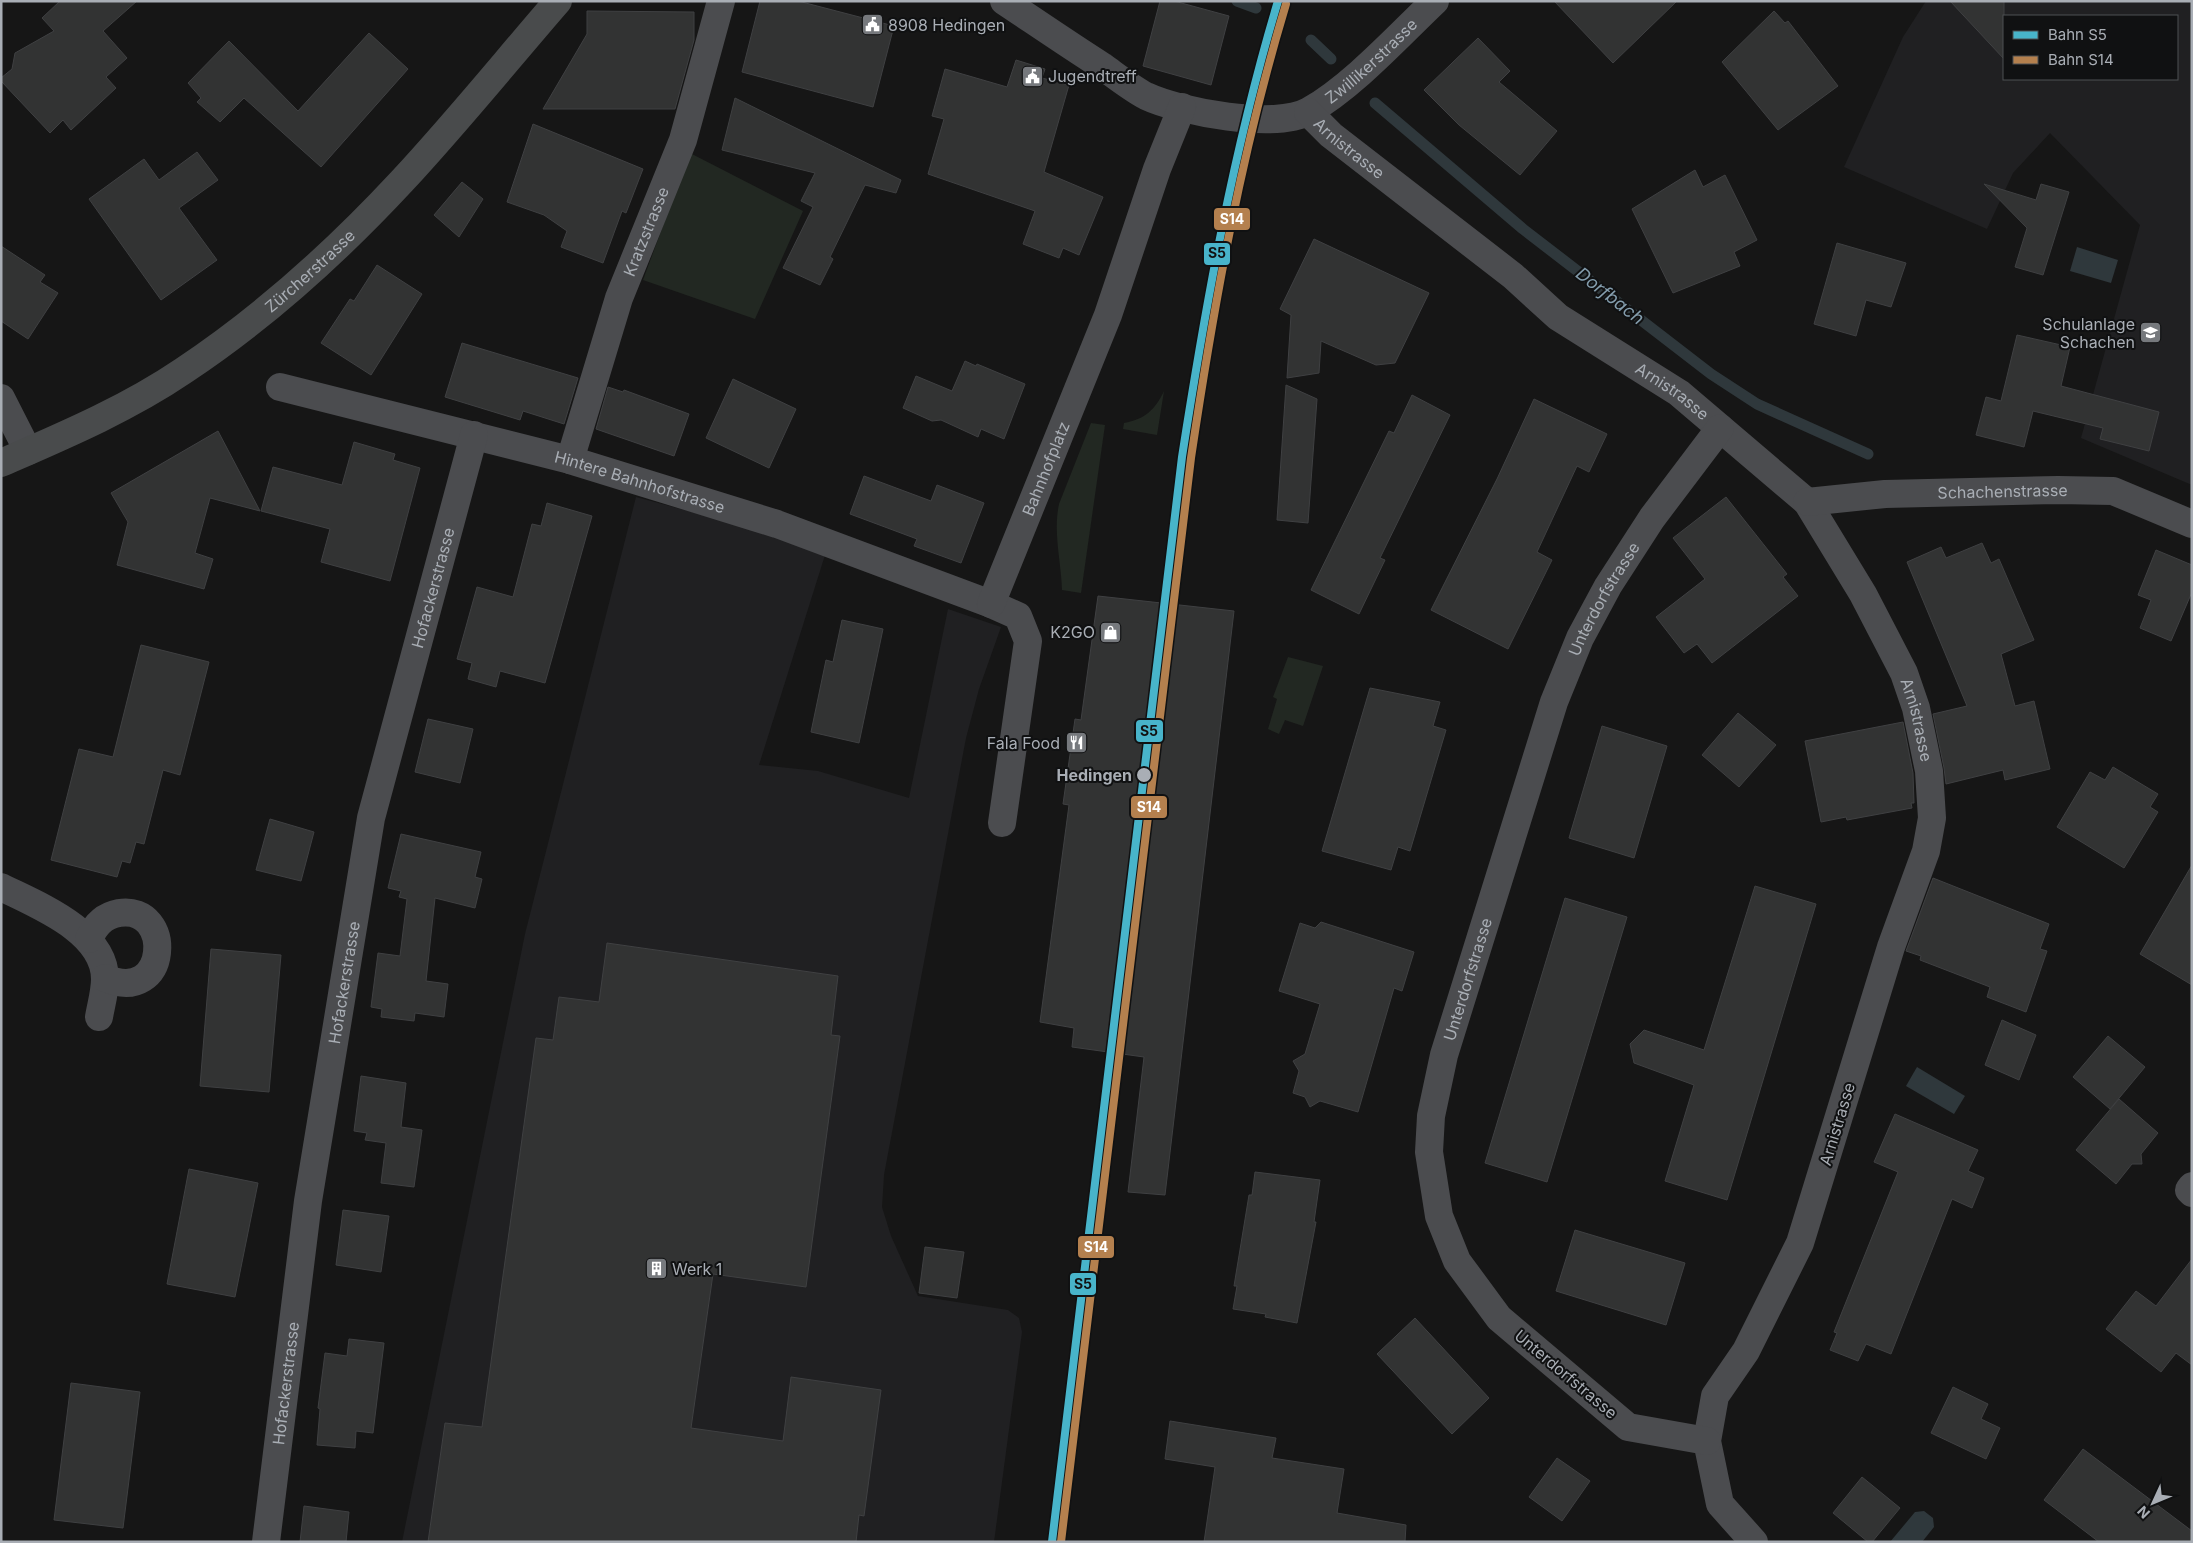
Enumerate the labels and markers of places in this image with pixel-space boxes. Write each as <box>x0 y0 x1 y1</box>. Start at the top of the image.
public building icon: 8908 Hedingen <box>860 13 884 37</box>
place label: 8908 Hedingen <box>888 15 1005 35</box>
public building icon: Jugendtreff <box>1020 64 1044 88</box>
place label: Jugendtreff <box>1048 66 1137 86</box>
place label: Schulanlage Schachen <box>2042 314 2135 352</box>
school or university icon: Schulanlage Schachen <box>2139 321 2163 345</box>
shop icon: K2GO <box>1099 620 1123 644</box>
place label: K2GO <box>1050 622 1095 642</box>
restaurant icon: Fala Food <box>1064 731 1088 755</box>
place label: Fala Food <box>987 733 1060 753</box>
place label: Hedingen <box>1057 765 1132 785</box>
marker: Hedingen <box>1135 766 1153 784</box>
building icon: Werk 1 <box>644 1257 668 1281</box>
place label: Werk 1 <box>672 1259 722 1279</box>

